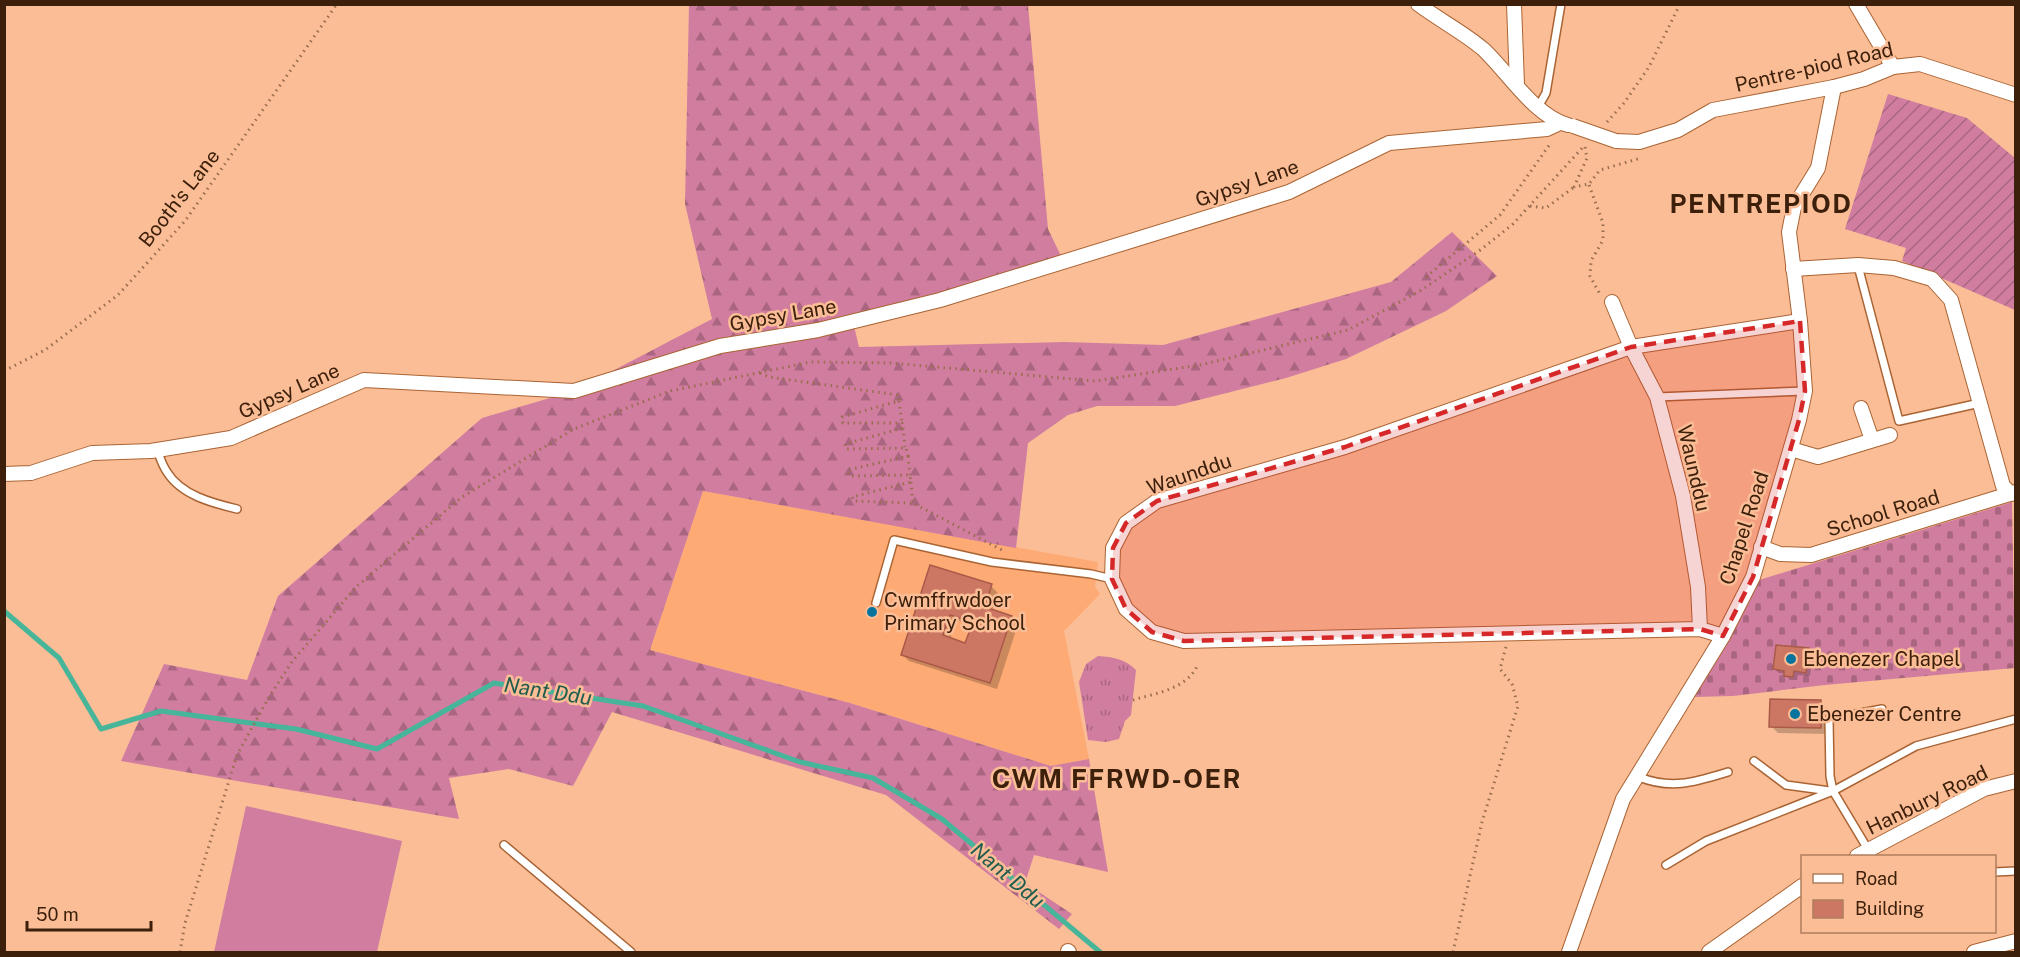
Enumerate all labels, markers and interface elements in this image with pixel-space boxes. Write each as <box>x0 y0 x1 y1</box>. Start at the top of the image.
street label: Pentre-piod Road <box>1732 37 1896 97</box>
street label: Booth's Lane <box>133 144 225 252</box>
street label: Gypsy Lane <box>1192 154 1302 212</box>
district label: PENTREPIOD <box>1669 188 1853 219</box>
street label: Gypsy Lane <box>728 294 838 336</box>
street label: Gypsy Lane <box>235 358 343 424</box>
street label: Waunddu <box>1672 422 1716 514</box>
street label: Waunddu <box>1143 448 1235 500</box>
street label: Chapel Road <box>1714 468 1774 588</box>
street label: School Road <box>1824 484 1942 542</box>
place label: Cwmffrwdoer Primary School <box>884 588 1026 635</box>
marker: Cwmffrwdoer Primary School <box>865 605 879 619</box>
place label: Ebenezer Chapel <box>1803 647 1960 671</box>
marker: Ebenezer Chapel <box>1784 652 1798 666</box>
water label: Nant Ddu <box>502 672 594 710</box>
place label: Ebenezer Centre <box>1807 702 1962 726</box>
marker: Ebenezer Centre <box>1788 707 1802 721</box>
street label: Hanbury Road <box>1862 760 1992 840</box>
district label: CWM FFRWD-OER <box>992 763 1242 794</box>
water label: Nant Ddu <box>966 837 1050 913</box>
legend <box>1801 855 1996 933</box>
text: Road <box>1855 868 1898 889</box>
scale bar <box>27 894 152 932</box>
text: Building <box>1855 898 1924 919</box>
text: 50 m <box>36 904 79 925</box>

